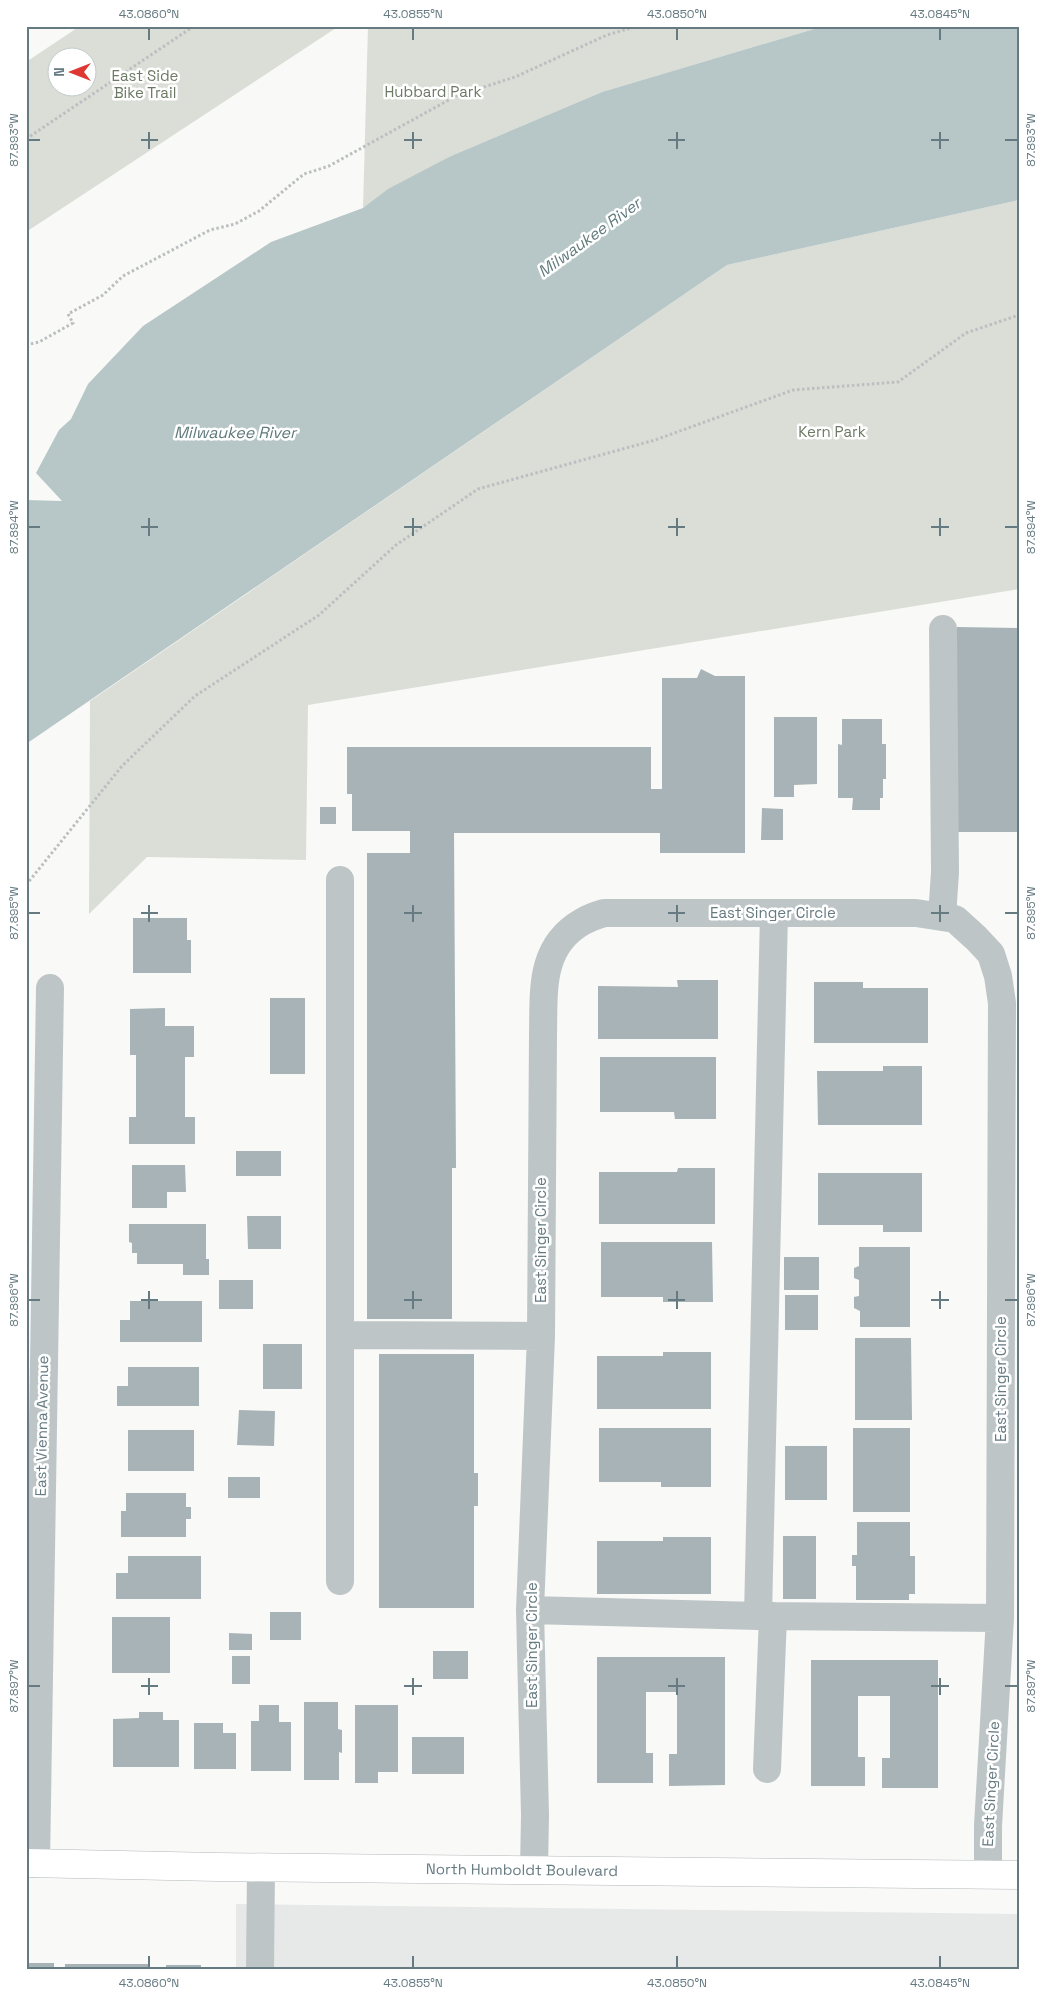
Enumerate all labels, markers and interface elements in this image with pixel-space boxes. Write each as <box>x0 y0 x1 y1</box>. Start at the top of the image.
text: 43.0860°N <box>119 6 179 22</box>
text: 43.0855°N <box>383 6 443 22</box>
text: 43.0850°N <box>647 6 707 22</box>
text: 43.0845°N <box>910 6 970 22</box>
north arrow <box>48 48 98 98</box>
park label: East Side Bike Trail <box>112 66 179 102</box>
text: N <box>50 67 68 77</box>
park label: Hubbard Park <box>384 82 482 101</box>
text: 87.893°W <box>6 113 22 167</box>
text: 87.893°W <box>1023 113 1039 167</box>
water label: Milwaukee River <box>534 192 646 282</box>
water label: Milwaukee River <box>174 422 298 443</box>
park label: Kern Park <box>798 422 866 441</box>
text: 87.894°W <box>6 500 22 554</box>
text: 87.894°W <box>1023 500 1039 554</box>
text: 87.895°W <box>6 886 22 940</box>
text: 87.895°W <box>1023 886 1039 940</box>
street label: East Singer Circle <box>710 903 836 922</box>
street label: East Singer Circle <box>531 1177 550 1303</box>
text: 87.896°W <box>6 1273 22 1327</box>
text: 87.896°W <box>1023 1273 1039 1327</box>
street label: East Singer Circle <box>991 1316 1010 1442</box>
street label: East Vienna Avenue <box>31 1355 52 1497</box>
street label: East Singer Circle <box>522 1582 541 1708</box>
text: 87.897°W <box>6 1659 22 1712</box>
text: 87.897°W <box>1023 1659 1039 1712</box>
street label: East Singer Circle <box>978 1721 1003 1847</box>
street label: North Humboldt Boulevard <box>426 1859 618 1880</box>
text: 43.0860°N <box>119 1975 179 1991</box>
text: 43.0855°N <box>383 1975 443 1991</box>
text: 43.0850°N <box>647 1975 707 1991</box>
text: 43.0845°N <box>910 1975 970 1991</box>

